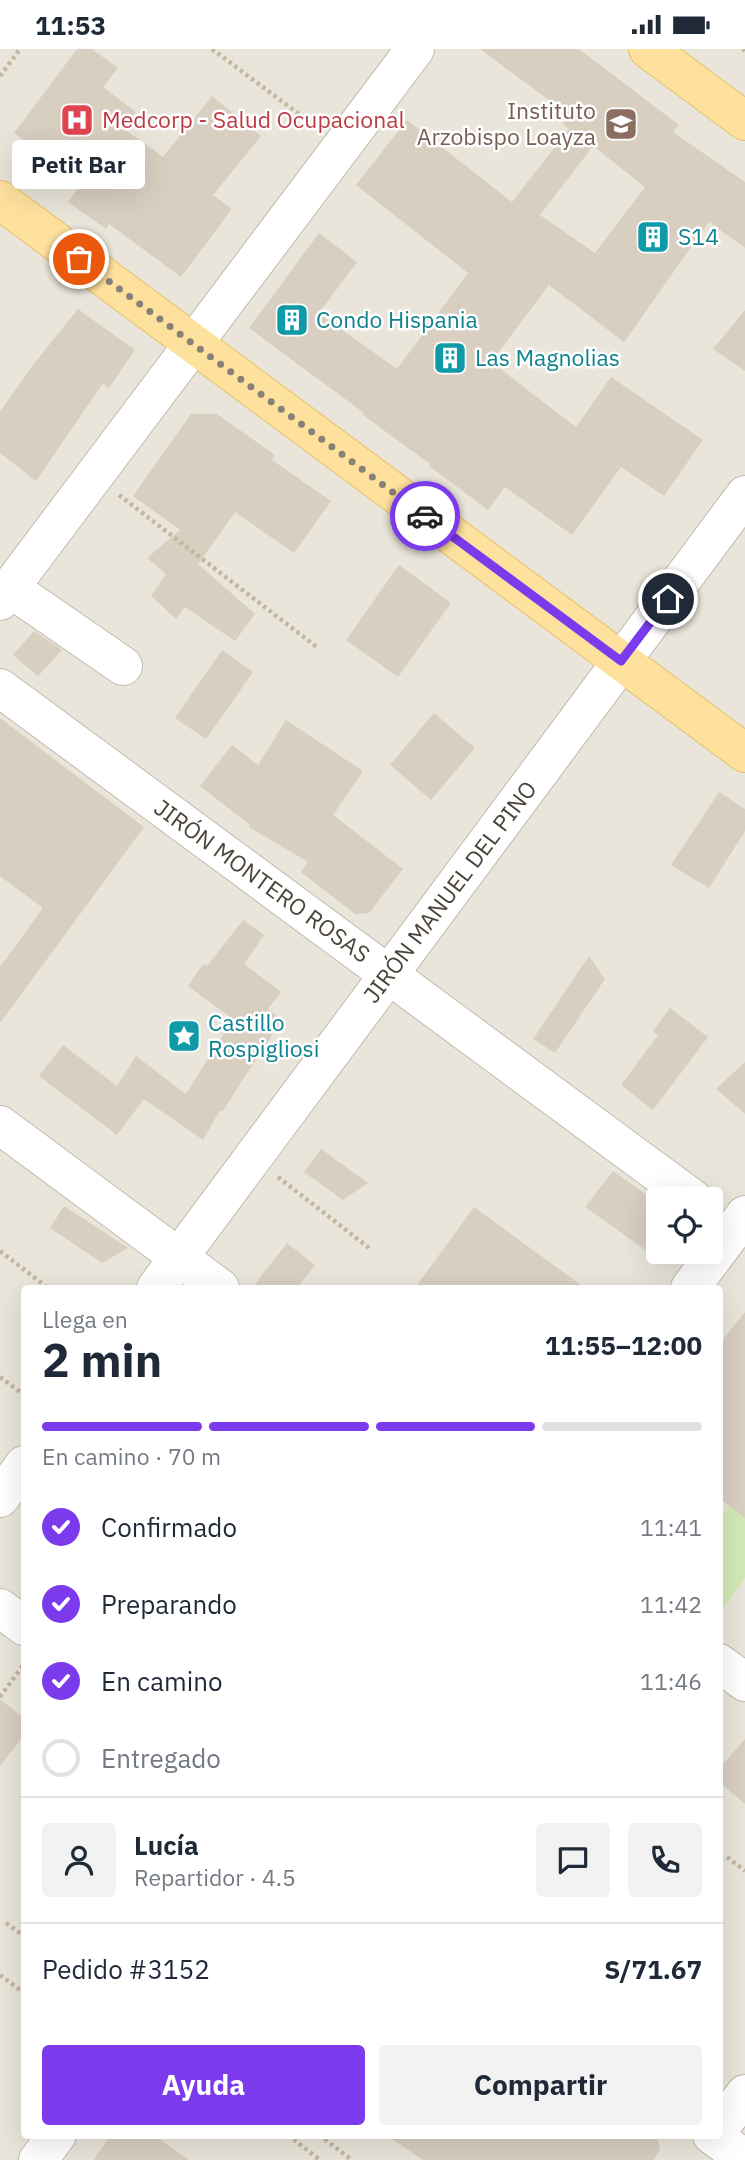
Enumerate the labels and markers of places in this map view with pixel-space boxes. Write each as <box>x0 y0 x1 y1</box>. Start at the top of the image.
place label: Instituto Arzobispo Loayza <box>417 95 596 151</box>
hospital icon: Medcorp - Salud Ocupacional <box>58 101 96 139</box>
place label: Medcorp - Salud Ocupacional <box>102 104 405 134</box>
school or university icon: Instituto Arzobispo Loayza <box>602 105 640 143</box>
callout: Petit Bar <box>13 140 146 189</box>
building icon: S14 <box>634 218 672 256</box>
place label: S14 <box>678 221 719 251</box>
pin <box>49 229 109 289</box>
building icon: Condo Hispania <box>273 301 311 339</box>
place label: Condo Hispania <box>316 304 478 334</box>
building icon: Las Magnolias <box>431 339 469 377</box>
place label: Las Magnolias <box>475 342 620 372</box>
pin <box>638 569 698 629</box>
place label: Castillo Rospigliosi <box>208 1007 320 1063</box>
place icon: Castillo Rospigliosi <box>165 1017 203 1055</box>

